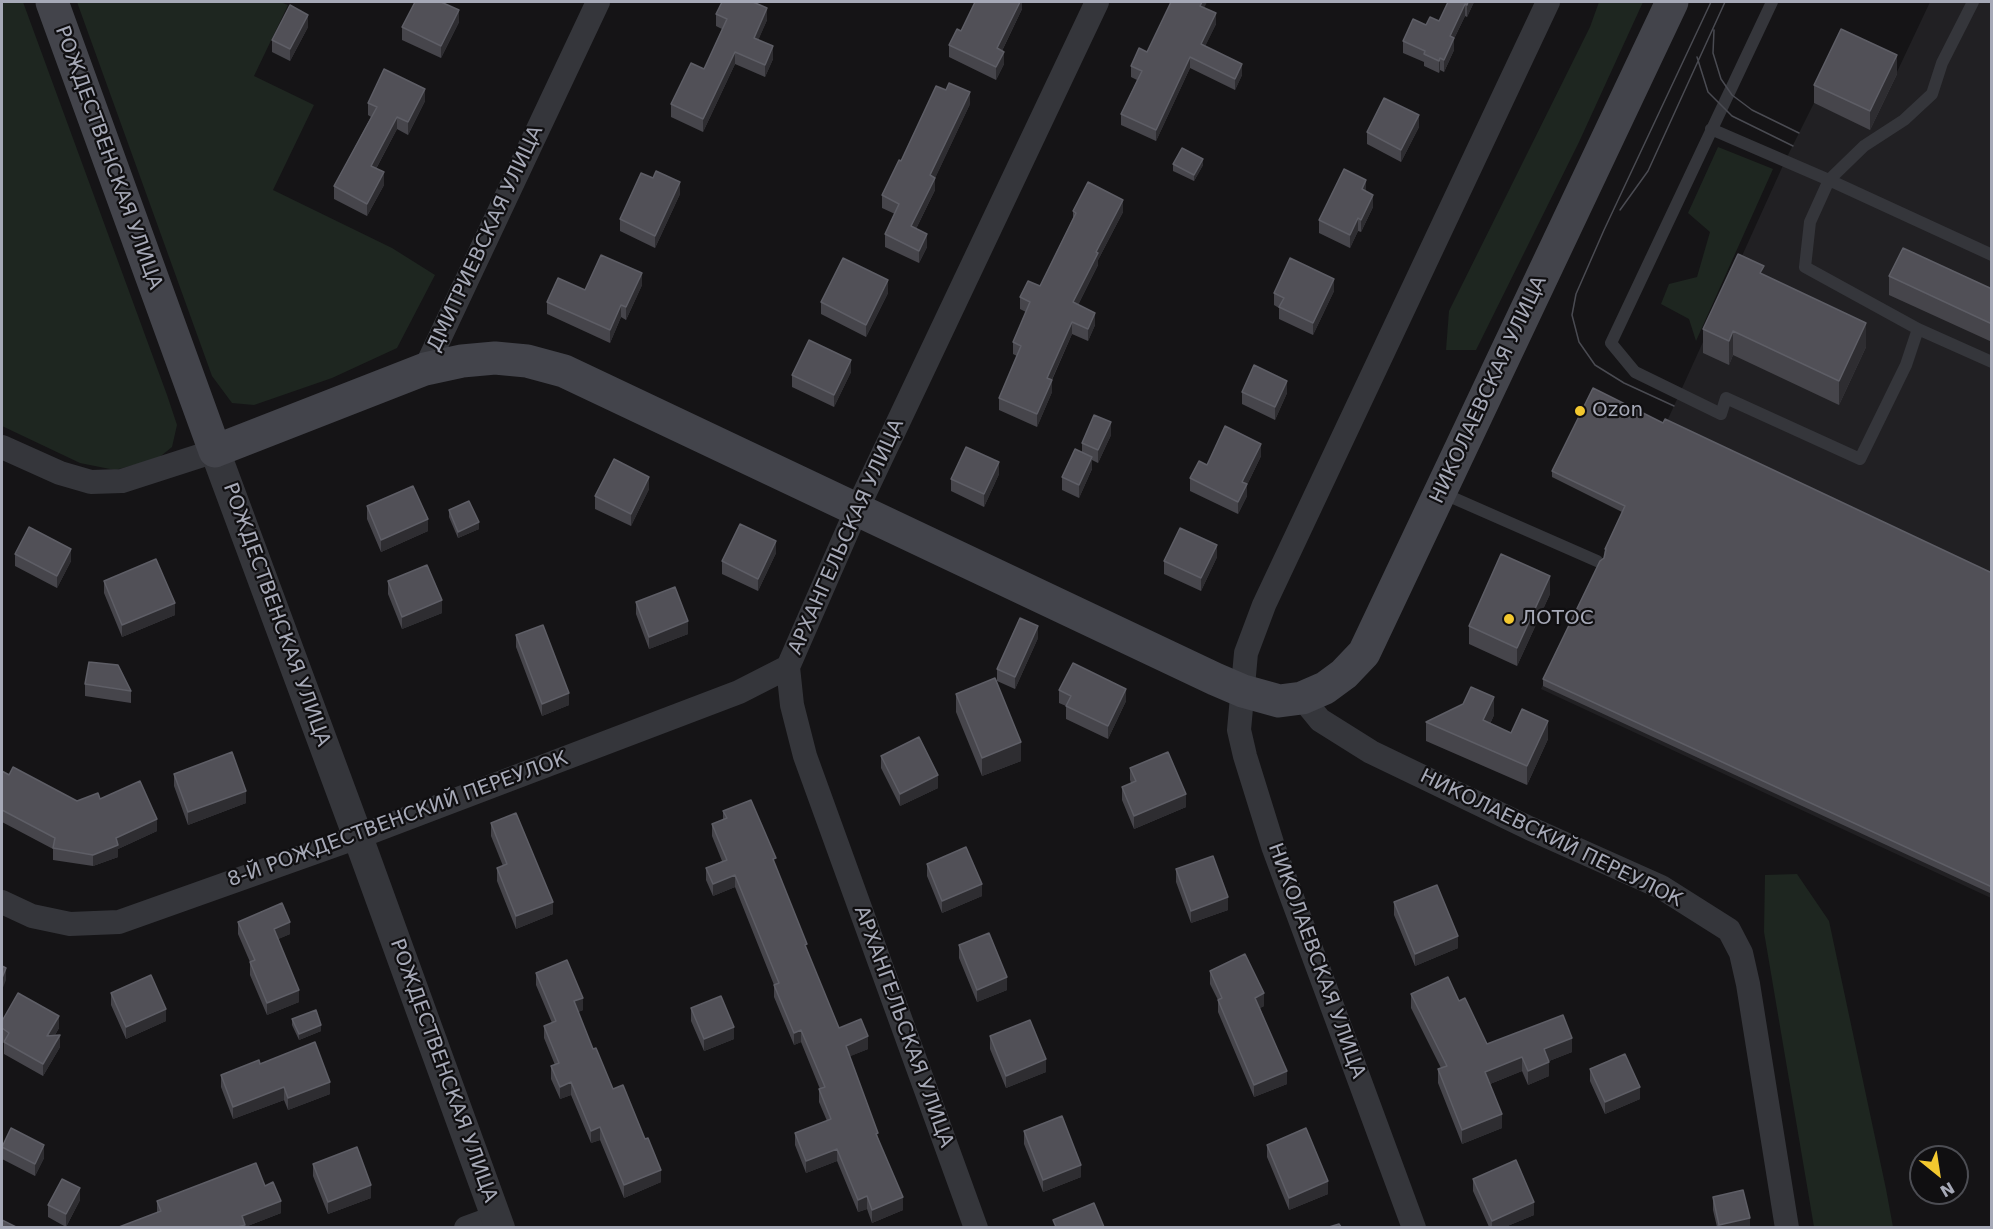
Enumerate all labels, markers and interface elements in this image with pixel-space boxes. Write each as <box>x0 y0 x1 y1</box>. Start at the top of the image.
street label: РОЖДЕСТВЕНСКАЯ УЛИЦА <box>49 23 167 293</box>
street label: ДМИТРИЕВСКАЯ УЛИЦА <box>423 122 549 356</box>
street label: НИКОЛАЕВСКАЯ УЛИЦА <box>1426 272 1552 508</box>
place label: Ozon <box>1592 399 1643 423</box>
marker: Ozon <box>1573 404 1587 418</box>
street label: АРХАНГЕЛЬСКАЯ УЛИЦА <box>784 416 910 658</box>
street label: РОЖДЕСТВЕНСКАЯ УЛИЦА <box>217 480 335 750</box>
place label: ЛОТОС <box>1521 607 1594 631</box>
marker: ЛОТОС <box>1502 612 1516 626</box>
street label: 8-Й РОЖДЕСТВЕНСКИЙ ПЕРЕУЛОК <box>225 747 571 893</box>
street label: НИКОЛАЕВСКИЙ ПЕРЕУЛОК <box>1416 765 1686 913</box>
street label: НИКОЛАЕВСКАЯ УЛИЦА <box>1262 840 1370 1082</box>
street label: АРХАНГЕЛЬСКАЯ УЛИЦА <box>848 903 958 1151</box>
street label: РОЖДЕСТВЕНСКАЯ УЛИЦА <box>384 936 502 1206</box>
north arrow <box>1909 1145 1969 1205</box>
text: N <box>1937 1178 1958 1201</box>

